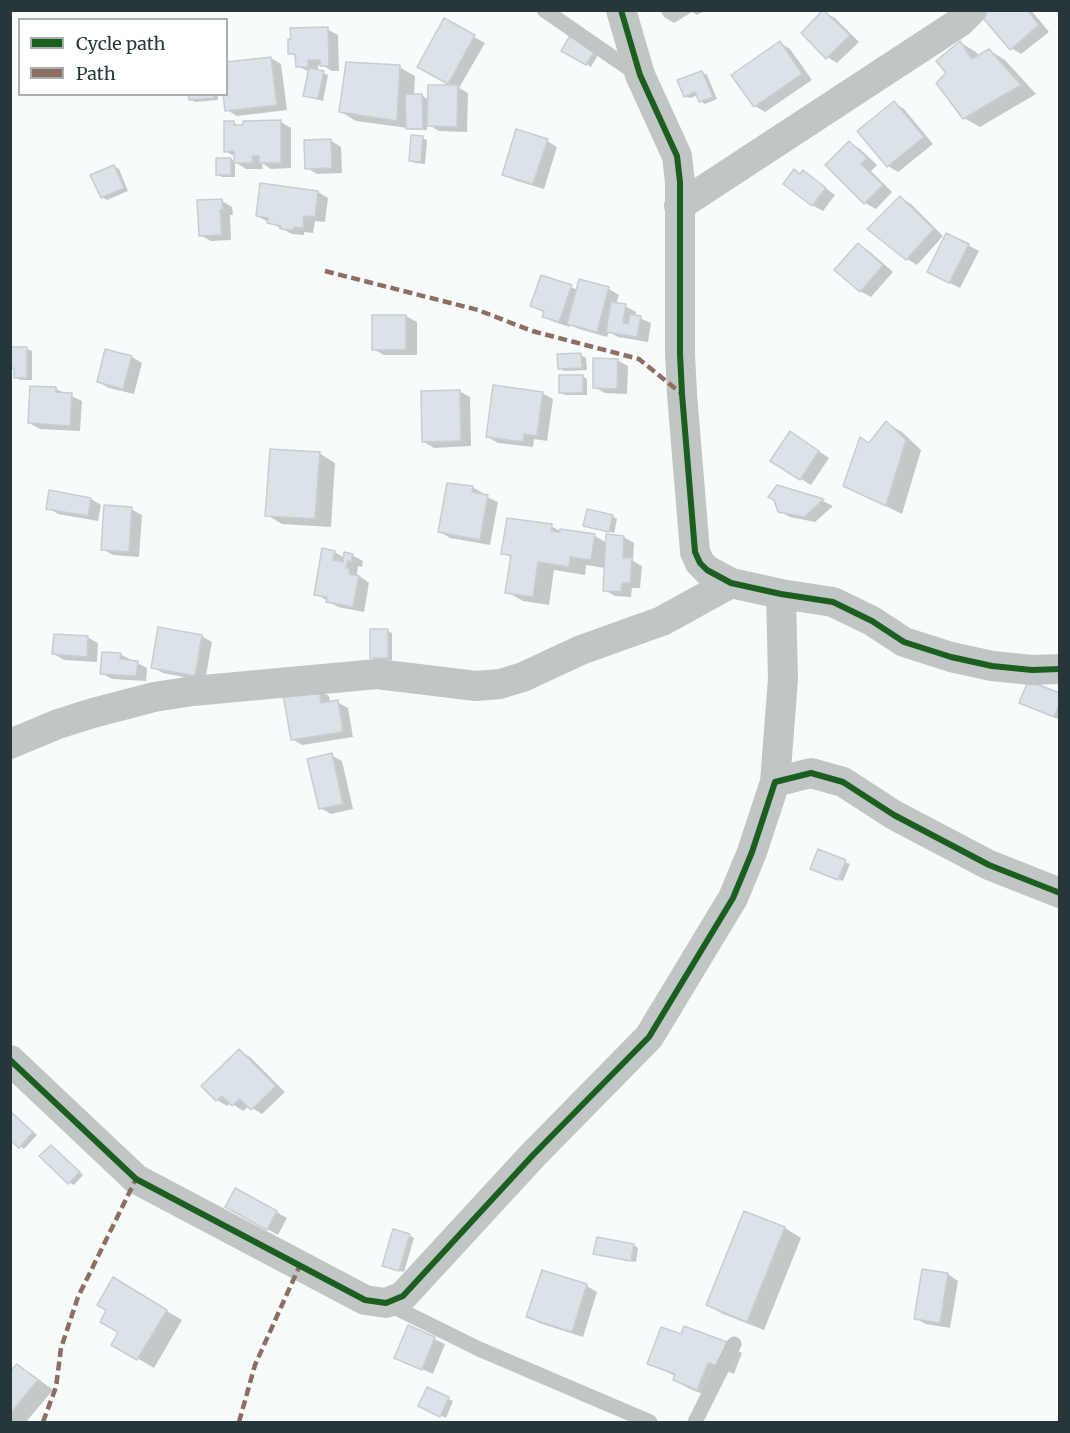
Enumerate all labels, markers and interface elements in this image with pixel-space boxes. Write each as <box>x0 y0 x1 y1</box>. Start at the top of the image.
legend <box>18 18 228 96</box>
text: Cycle path <box>76 32 165 55</box>
text: Path <box>76 62 116 85</box>

